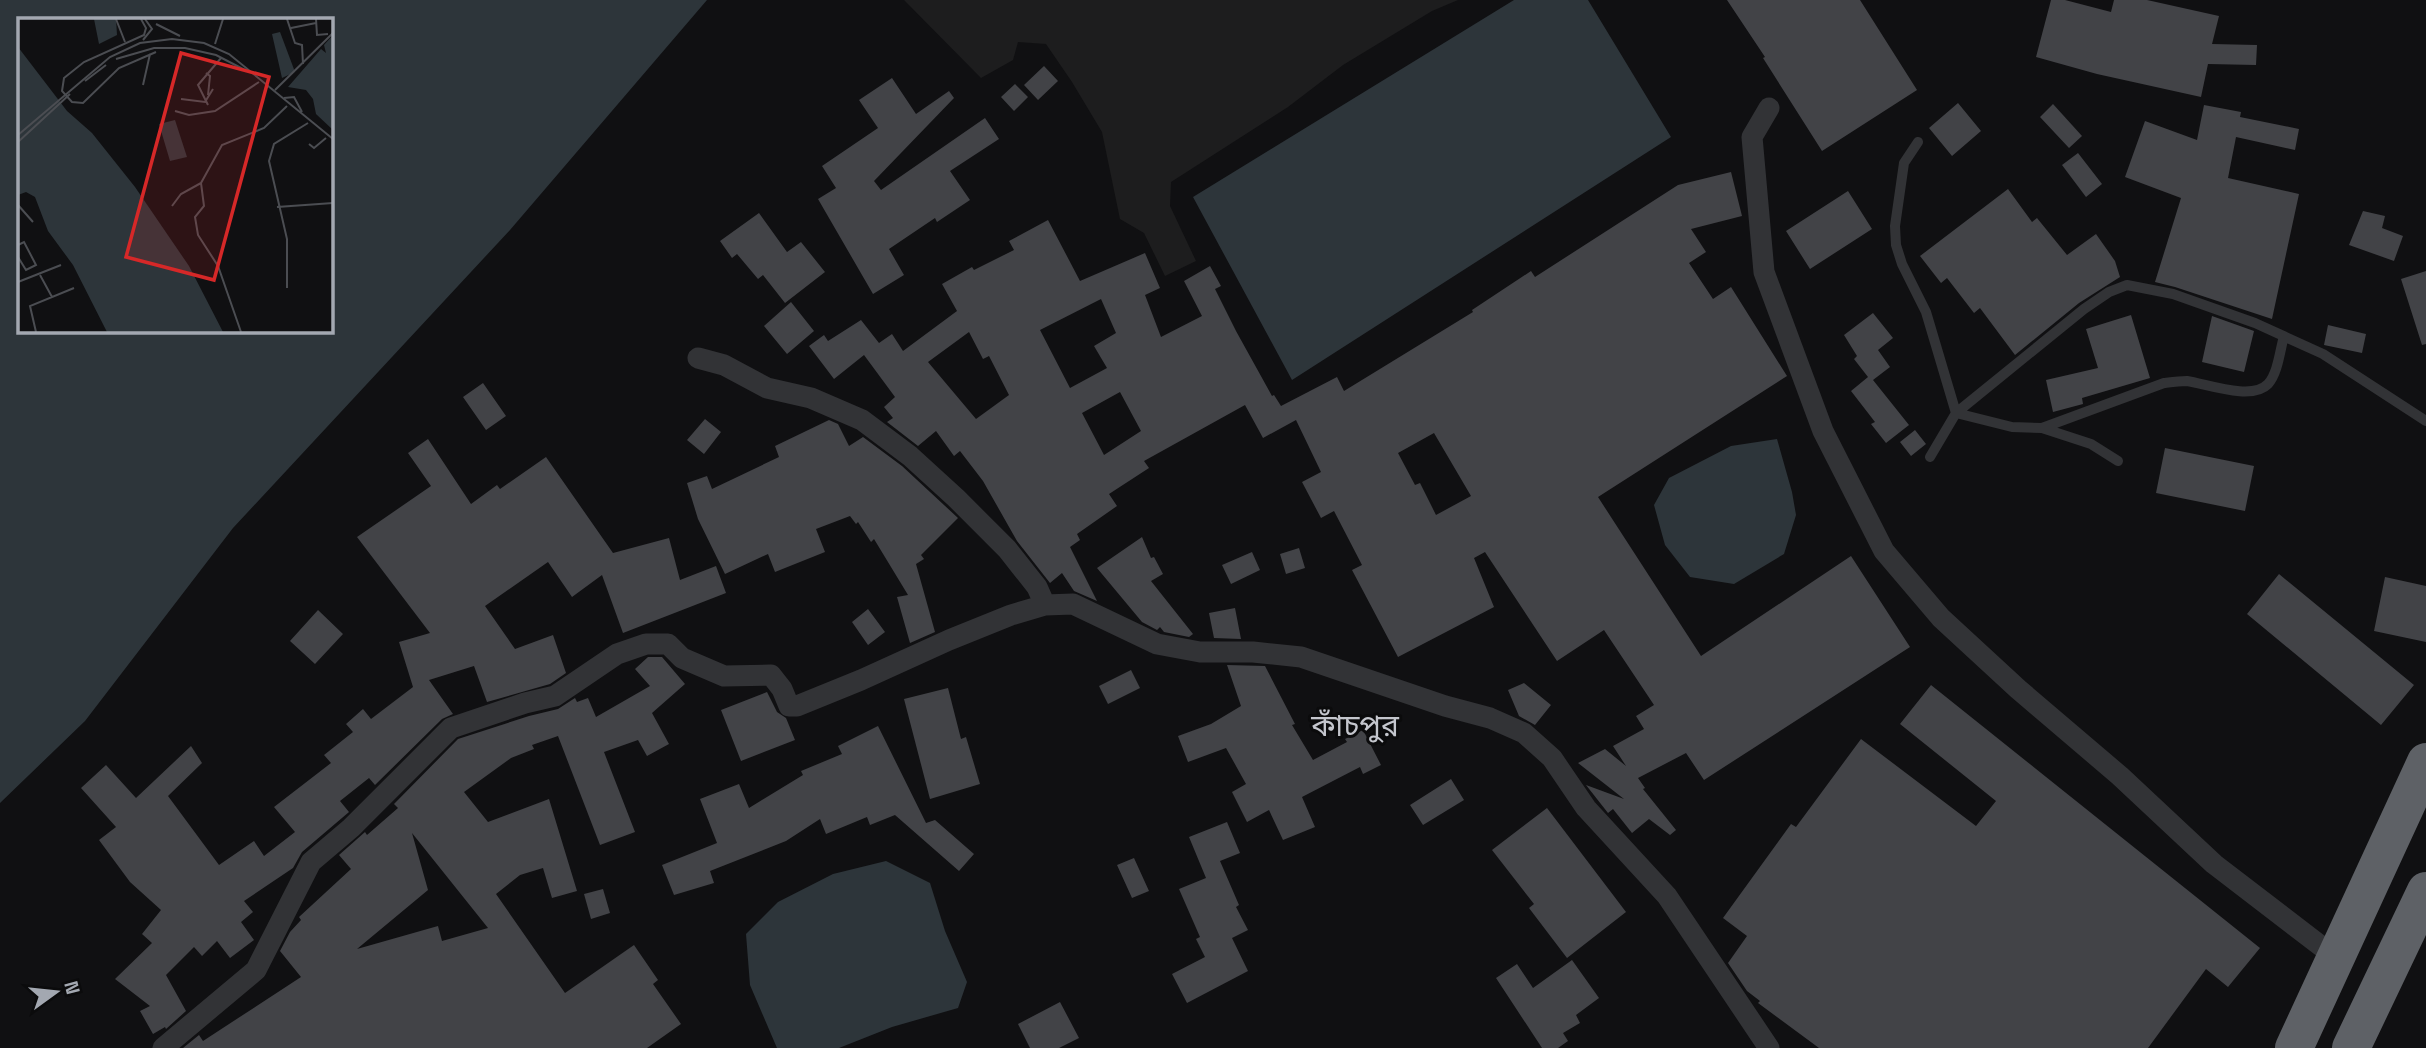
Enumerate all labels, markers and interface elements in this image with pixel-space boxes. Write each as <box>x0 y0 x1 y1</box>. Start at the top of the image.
inset map <box>18 18 332 332</box>
district label: কাঁচপুর <box>1310 706 1400 745</box>
north arrow <box>21 957 91 1027</box>
text: N <box>58 978 86 997</box>

